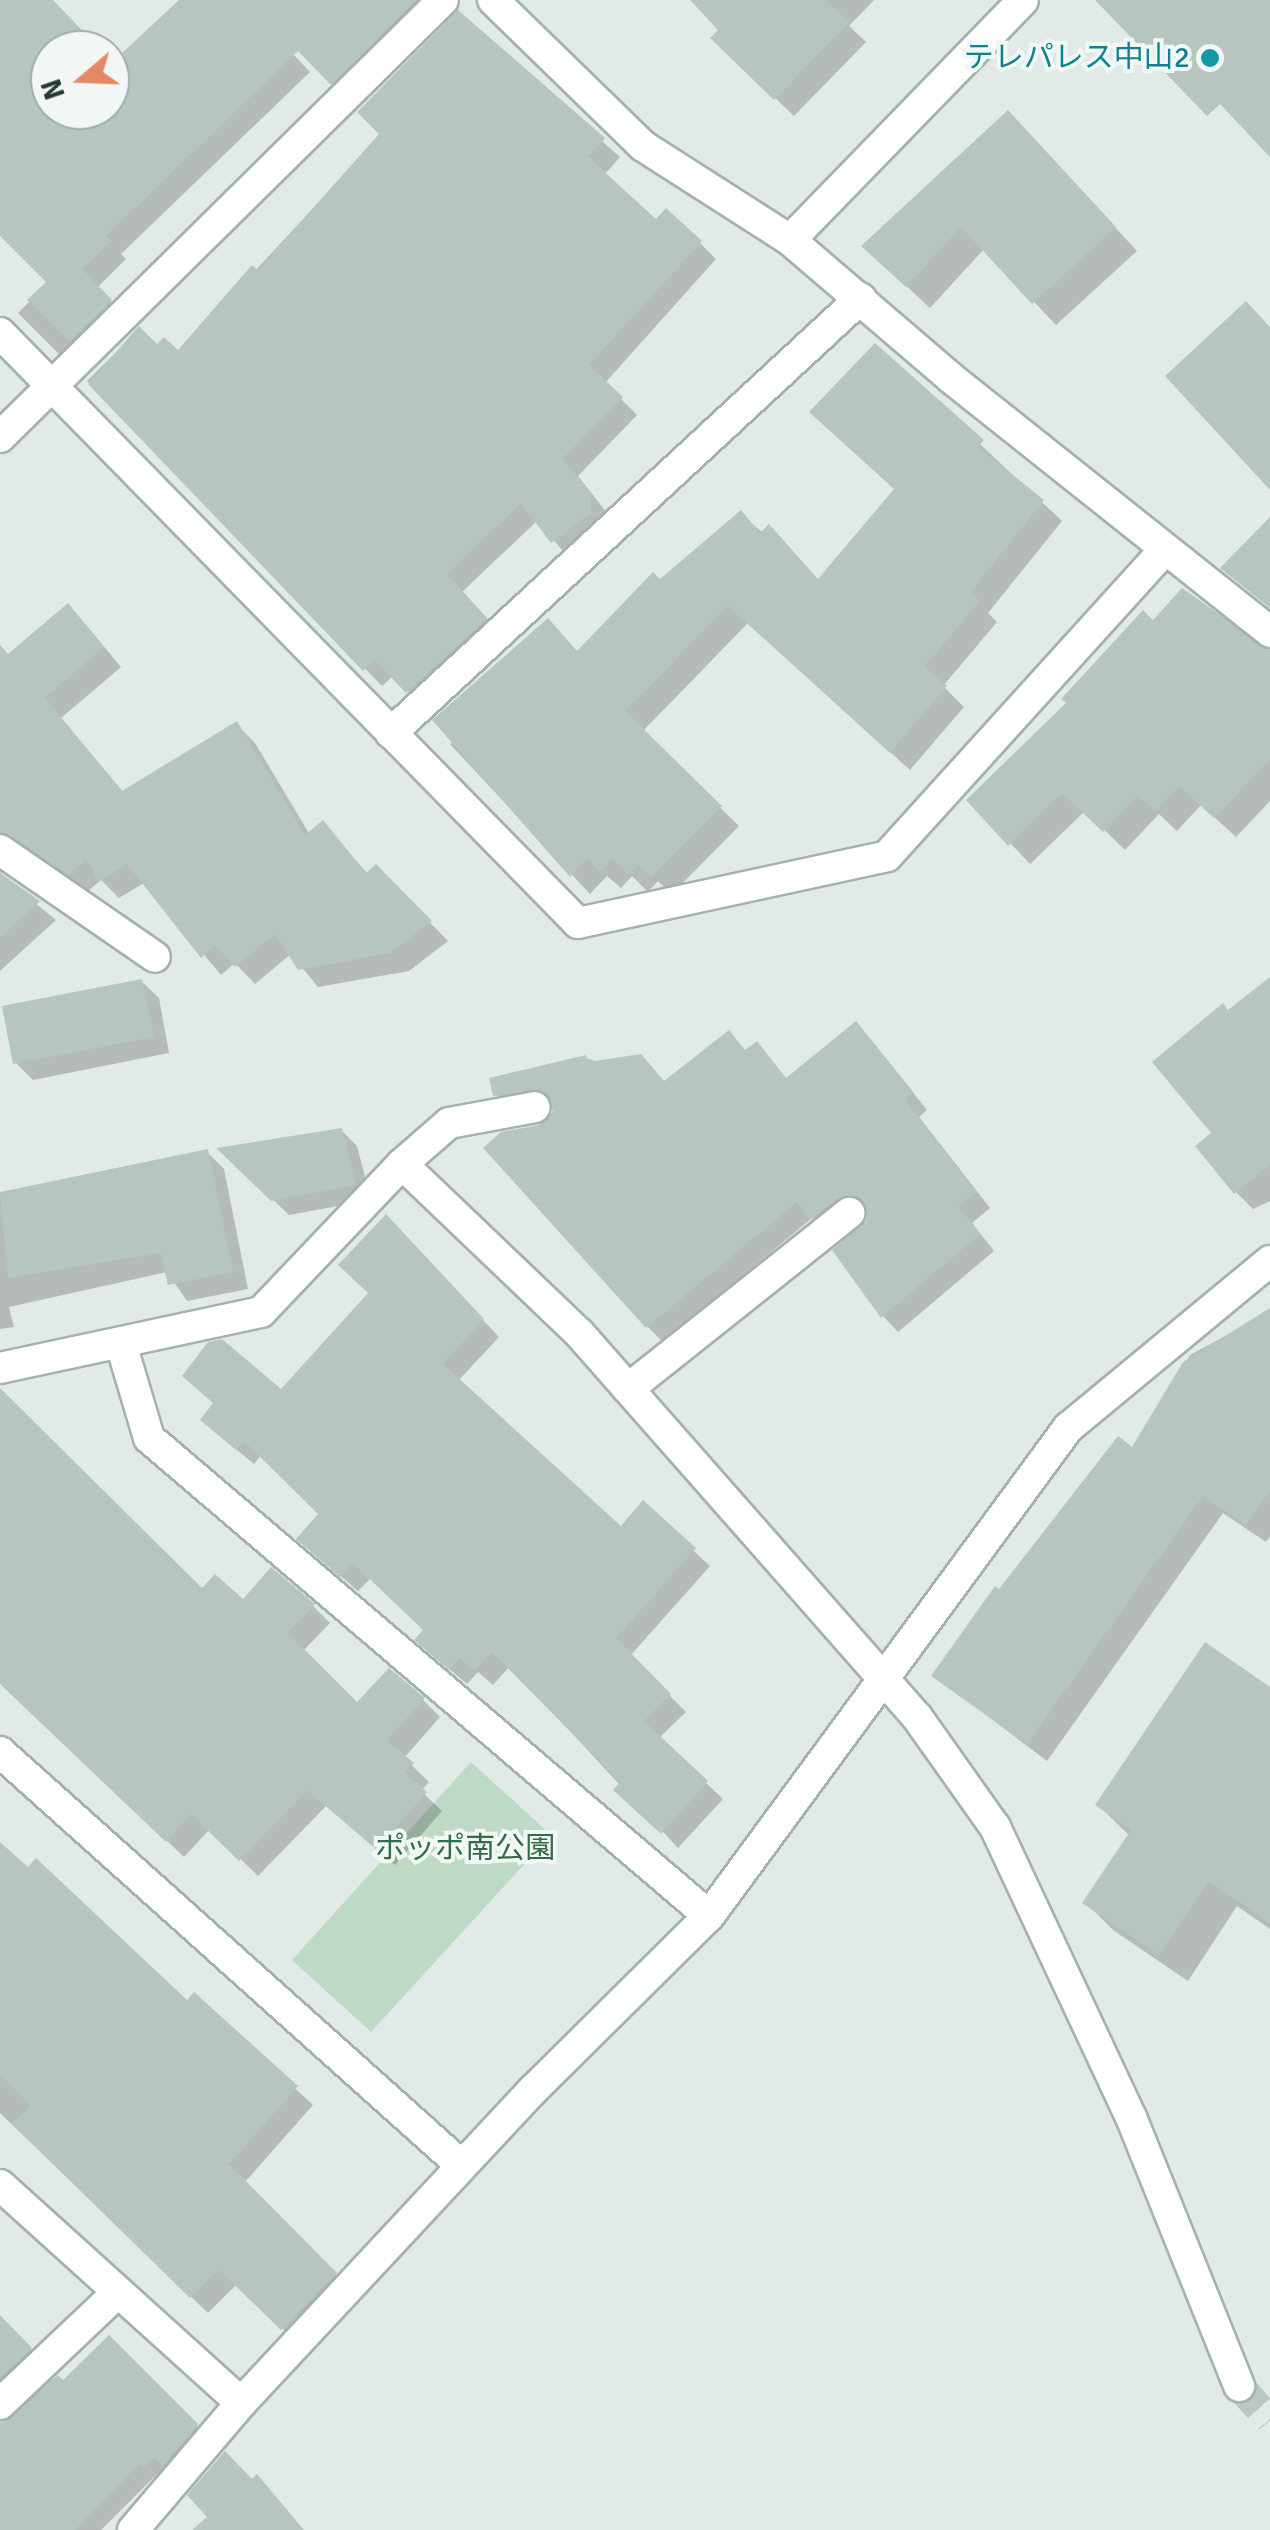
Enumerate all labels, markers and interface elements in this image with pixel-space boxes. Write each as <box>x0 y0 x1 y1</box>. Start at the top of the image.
north arrow <box>30 30 130 130</box>
place label: テレパレス中山2 <box>964 40 1190 76</box>
marker: テレパレス中山2 <box>1199 47 1221 69</box>
text: N <box>34 74 73 104</box>
park label: ポッポ南公園 <box>375 1831 555 1867</box>

